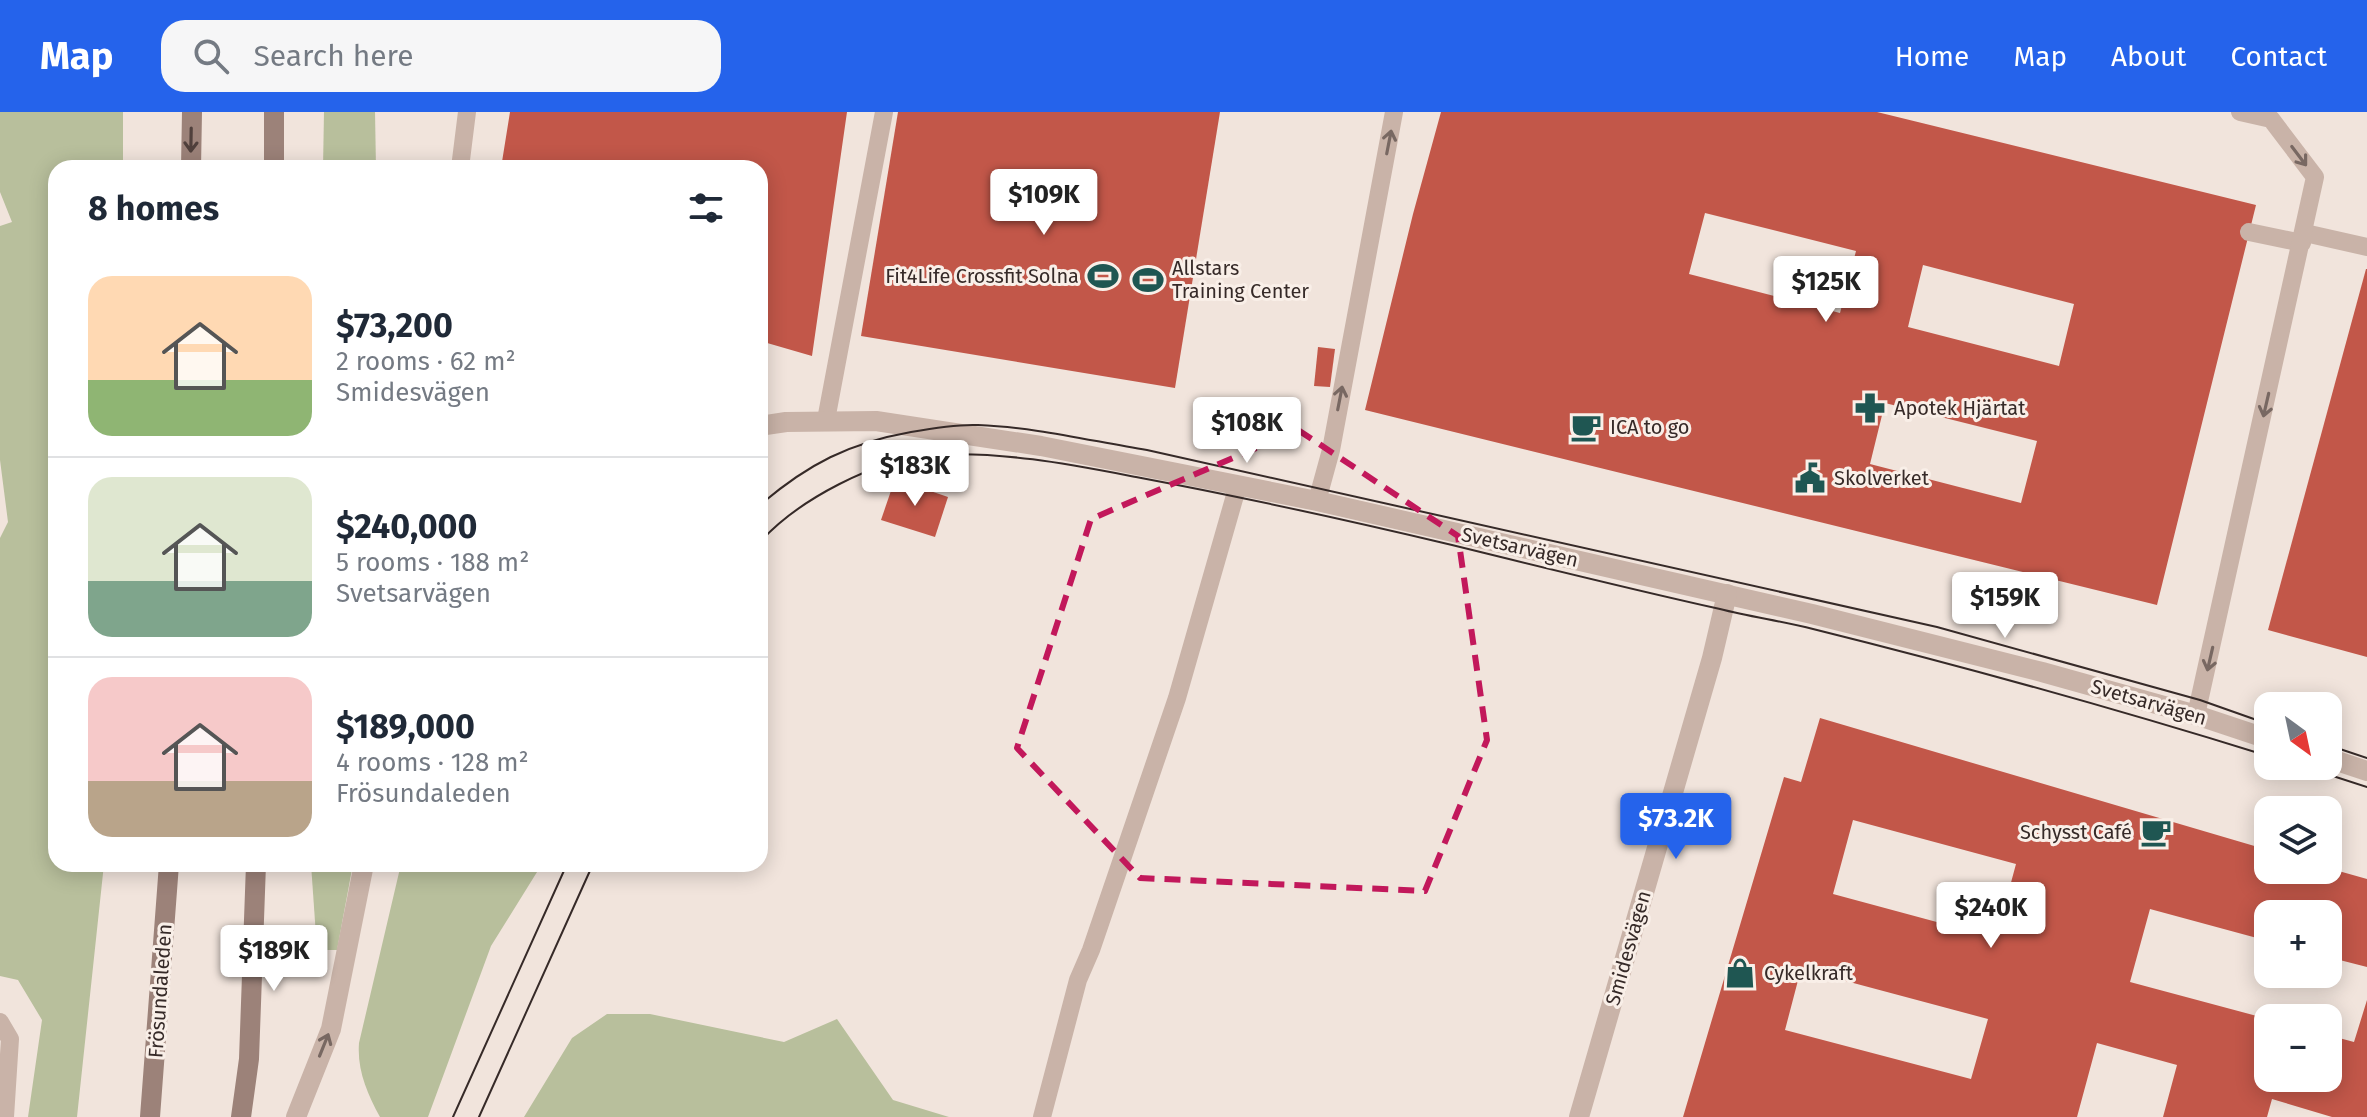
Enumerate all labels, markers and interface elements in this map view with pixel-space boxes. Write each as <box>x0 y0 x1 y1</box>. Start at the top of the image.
search box <box>161 20 721 92</box>
text: Map <box>40 33 113 79</box>
icon: search <box>189 34 233 78</box>
text: Search here <box>253 38 414 74</box>
text: Home <box>1895 40 1969 73</box>
text: Map <box>2013 40 2067 73</box>
text: About <box>2111 40 2186 73</box>
text: Contact <box>2230 40 2327 73</box>
one-way arrow <box>184 126 199 153</box>
one-way arrow <box>1382 130 1397 156</box>
one-way arrow <box>2291 145 2308 166</box>
pin: $109K <box>988 169 1100 237</box>
text: $109K <box>1008 179 1080 210</box>
icon: filters <box>684 186 728 230</box>
text: 8 homes <box>88 188 219 229</box>
place label: Allstars Training Center <box>1172 256 1309 303</box>
pin: $125K <box>1770 256 1882 324</box>
sports icon: Fit4Life Crossfit Solna <box>1086 259 1120 293</box>
sports icon: Allstars Training Center <box>1131 263 1165 297</box>
place label: Fit4Life Crossfit Solna <box>885 264 1079 288</box>
text: $125K <box>1791 266 1861 297</box>
text: $73,200 <box>336 305 453 346</box>
icon: home <box>152 308 248 404</box>
text: 2 rooms · 62 m² <box>336 346 516 377</box>
text: Smidesvägen <box>336 377 490 408</box>
one-way arrow <box>1334 386 1349 411</box>
pharmacy icon: Apotek Hjärtat <box>1853 391 1887 425</box>
one-way arrow <box>2258 392 2273 418</box>
place label: Apotek Hjärtat <box>1894 396 2026 420</box>
pin: $108K <box>1191 397 1303 465</box>
text: $108K <box>1211 407 1283 438</box>
cafe icon: ICA to go <box>1569 410 1603 444</box>
place label: ICA to go <box>1610 415 1690 439</box>
pin: $183K <box>859 440 971 508</box>
text: $183K <box>880 450 950 481</box>
public building icon: Skolverket <box>1793 461 1827 495</box>
place label: Skolverket <box>1834 466 1930 490</box>
text: $240,000 <box>336 506 477 547</box>
icon: home <box>152 509 248 605</box>
street label: Svetsarvägen <box>1459 522 1581 572</box>
text: 5 rooms · 188 m² <box>336 547 529 578</box>
pin: $159K <box>1949 572 2061 640</box>
text: Svetsarvägen <box>336 578 491 609</box>
text: $159K <box>1970 582 2040 613</box>
one-way arrow <box>2202 646 2217 671</box>
street label: Svetsarvägen <box>2088 674 2210 730</box>
north arrow <box>2254 692 2342 780</box>
map controls <box>2254 692 2342 1092</box>
text: $189,000 <box>336 706 475 747</box>
icon: home <box>152 709 248 805</box>
text: 4 rooms · 128 m² <box>336 747 529 778</box>
text: Frösundaleden <box>336 778 511 809</box>
pin: $73.2K <box>1611 793 1741 861</box>
button: layers <box>2254 796 2342 884</box>
text: $73.2K <box>1638 803 1714 834</box>
cafe icon: Schysst Café <box>2139 815 2173 849</box>
place label: Schysst Café <box>2020 820 2132 844</box>
pin: $240K <box>1935 882 2047 950</box>
street label: Smidesvägen <box>1600 888 1656 1008</box>
text: $240K <box>1954 892 2028 923</box>
button: + <box>2254 900 2342 988</box>
street label: Frösundaleden <box>143 923 177 1059</box>
pin: $189K <box>218 925 330 993</box>
text: $189K <box>238 935 310 966</box>
shop icon: Cykelkraft <box>1723 956 1757 990</box>
place label: Cykelkraft <box>1764 961 1854 985</box>
button: − <box>2254 1004 2342 1092</box>
one-way arrow <box>318 1033 333 1058</box>

